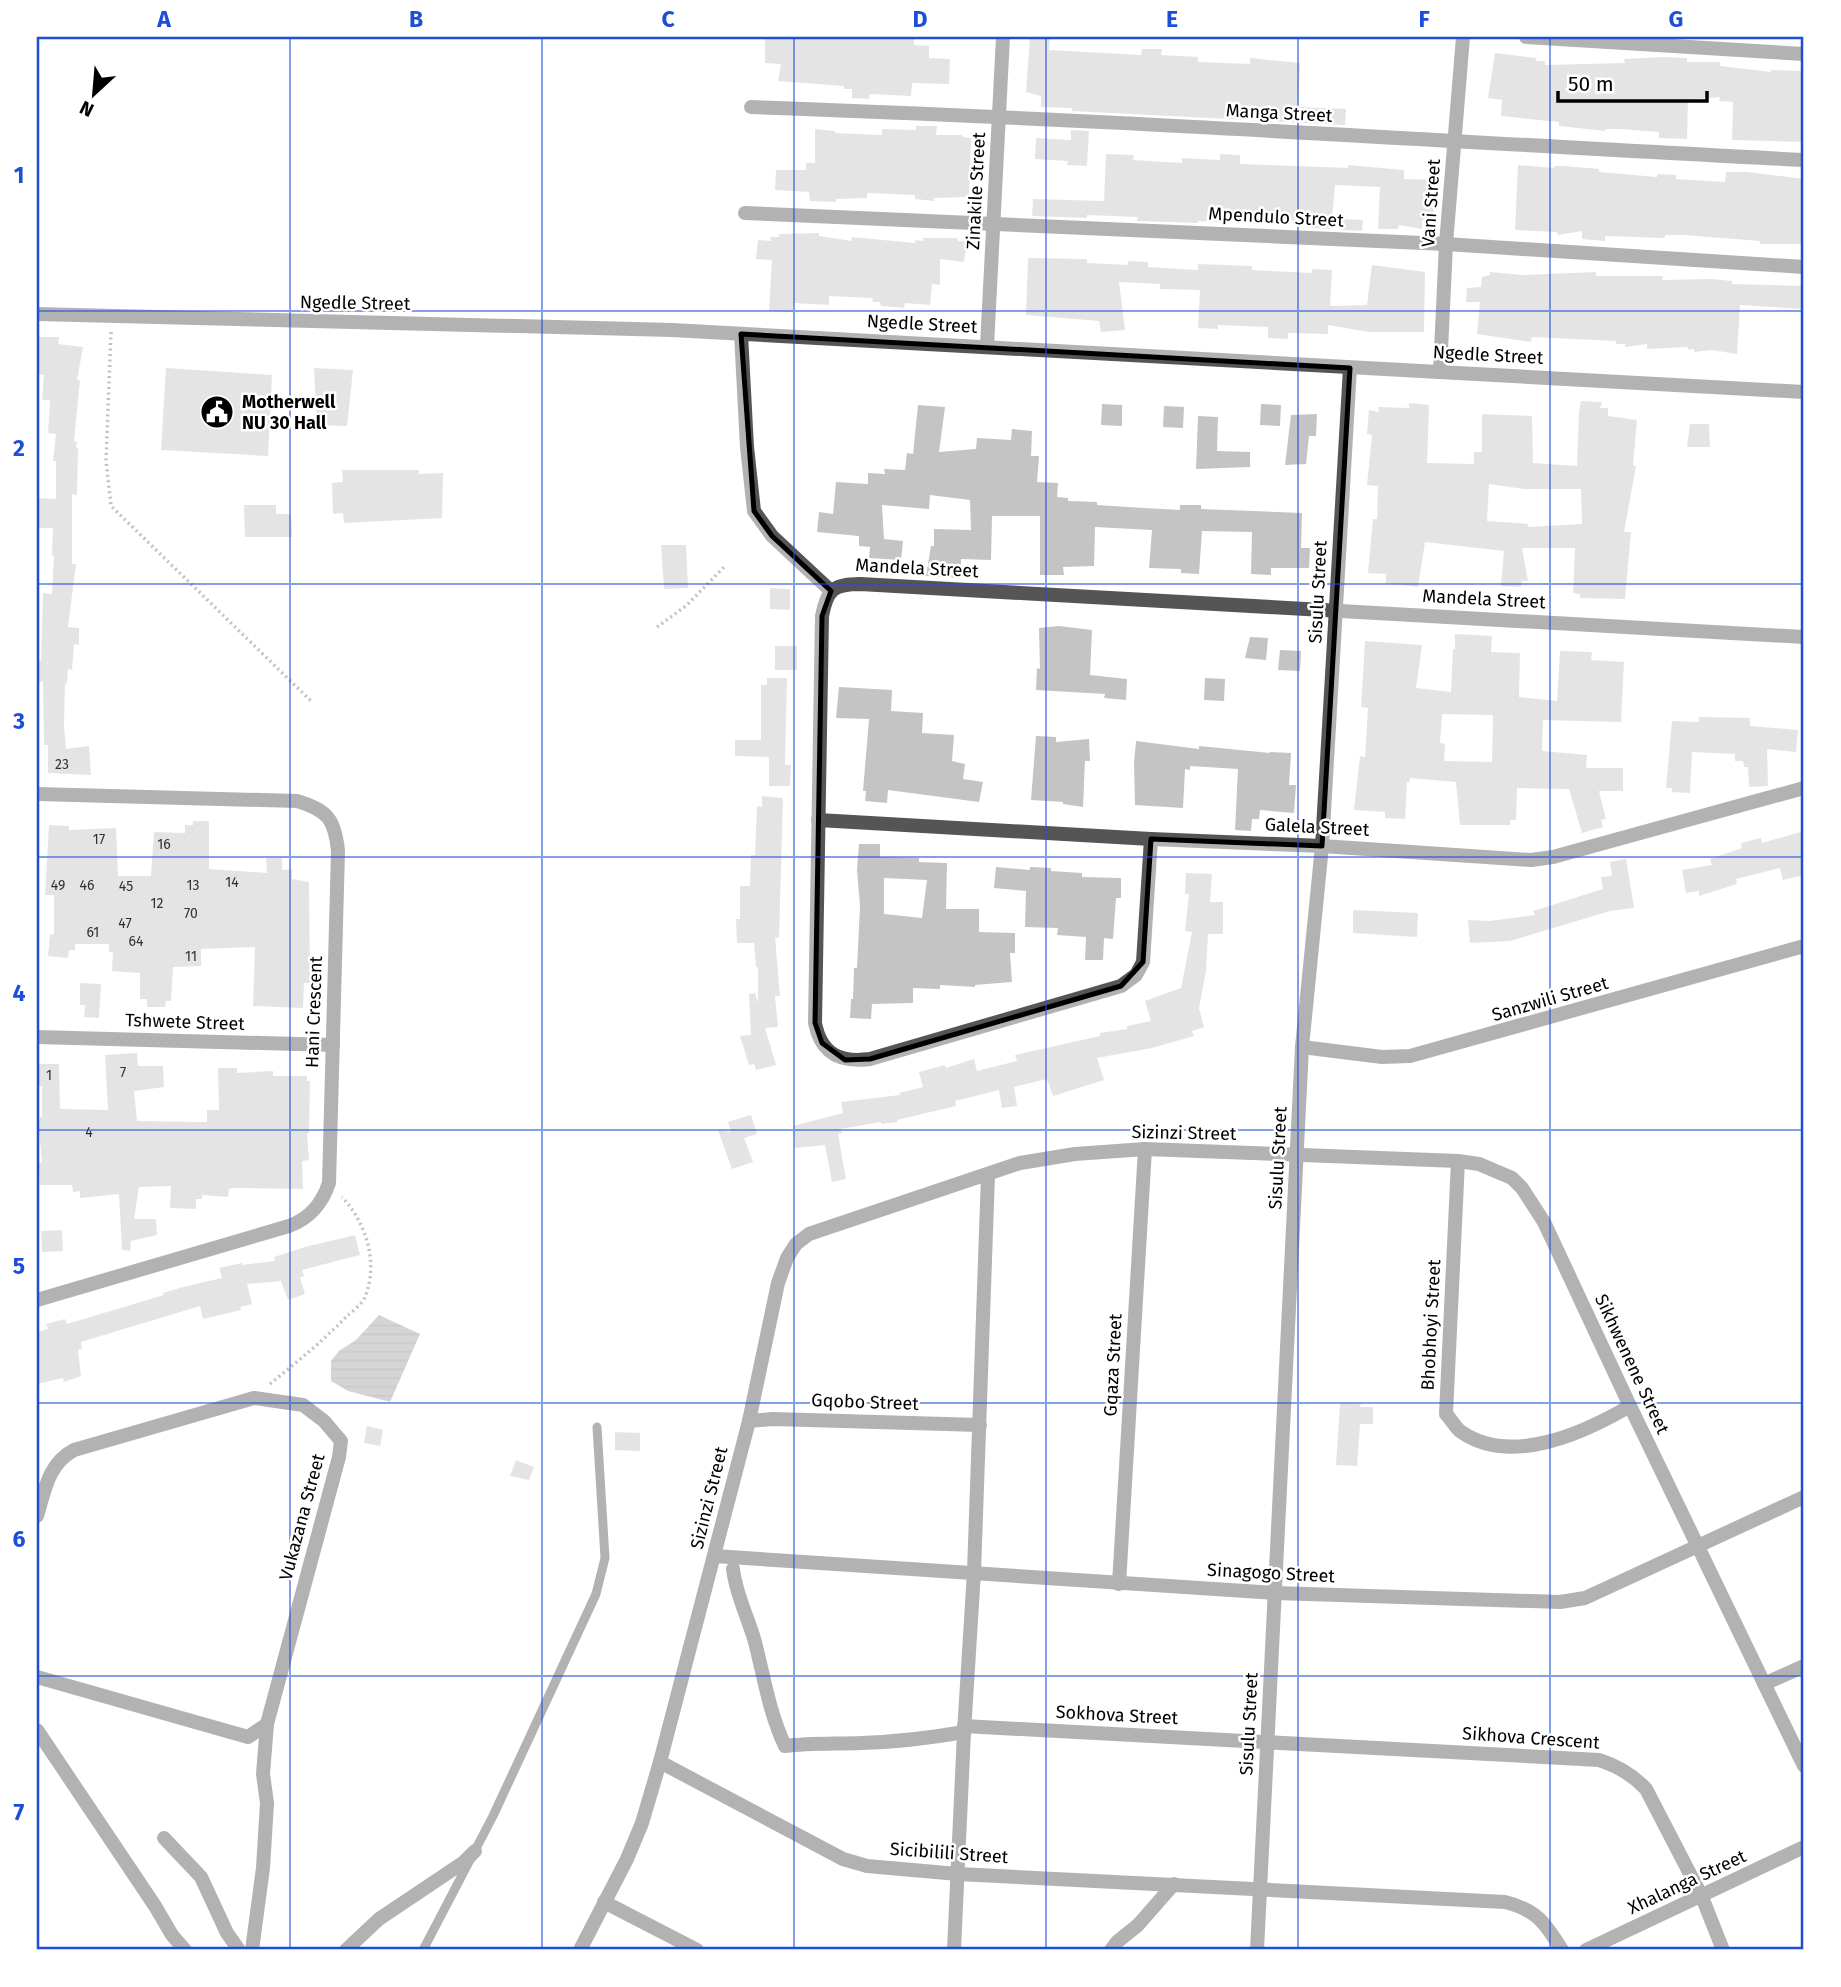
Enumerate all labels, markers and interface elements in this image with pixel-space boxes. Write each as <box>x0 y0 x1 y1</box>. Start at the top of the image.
text: A <box>156 5 171 33</box>
text: B <box>409 5 423 33</box>
text: C <box>661 5 675 33</box>
text: D <box>913 5 928 33</box>
text: E <box>1166 5 1178 33</box>
text: F <box>1418 5 1430 33</box>
text: G <box>1669 5 1683 33</box>
north arrow <box>60 60 130 130</box>
scale bar <box>1558 60 1706 104</box>
text: 50 m <box>1568 71 1614 97</box>
text: N <box>76 96 97 122</box>
street label: Manga Street <box>1225 99 1333 127</box>
street label: Zinakile Street <box>962 131 990 250</box>
street label: Vani Street <box>1417 158 1445 248</box>
text: 1 <box>14 161 24 189</box>
street label: Mpendulo Street <box>1208 202 1345 232</box>
street label: Ngedle Street <box>300 291 411 315</box>
street label: Ngedle Street <box>866 310 978 338</box>
street label: Ngedle Street <box>1432 341 1544 369</box>
place label: Motherwell NU 30 Hall <box>242 391 336 434</box>
public building icon: Motherwell NU 30 Hall <box>198 393 236 431</box>
text: 2 <box>13 434 25 462</box>
street label: Sisulu Street <box>1304 539 1332 644</box>
street label: Mandela Street <box>855 554 980 582</box>
street label: Mandela Street <box>1422 585 1547 613</box>
text: 3 <box>12 707 25 735</box>
house number: 23 <box>55 756 69 773</box>
street label: Galela Street <box>1264 813 1370 841</box>
house number: 17 <box>93 831 105 848</box>
house number: 16 <box>157 836 171 853</box>
house number: 14 <box>225 874 239 891</box>
house number: 49 <box>51 877 65 894</box>
house number: 46 <box>80 877 94 894</box>
house number: 13 <box>186 877 200 894</box>
house number: 45 <box>119 878 133 895</box>
house number: 12 <box>151 895 164 912</box>
house number: 70 <box>184 905 198 922</box>
house number: 47 <box>118 915 132 932</box>
house number: 61 <box>87 924 99 941</box>
house number: 64 <box>129 933 144 950</box>
house number: 11 <box>185 948 197 965</box>
street label: Hani Crescent <box>301 955 327 1068</box>
street label: Sanzwili Street <box>1489 972 1611 1026</box>
text: 4 <box>13 979 26 1007</box>
street label: Tshwete Street <box>125 1009 246 1035</box>
house number: 7 <box>120 1064 126 1081</box>
house number: 1 <box>46 1067 52 1084</box>
street label: Sisulu Street <box>1264 1105 1292 1210</box>
street label: Sizinzi Street <box>1131 1121 1237 1145</box>
house number: 4 <box>85 1124 93 1141</box>
text: 5 <box>13 1252 25 1280</box>
street label: Bhobhoyi Street <box>1417 1258 1445 1391</box>
street label: Sikhwenene Street <box>1590 1291 1674 1438</box>
street label: Gqaza Street <box>1099 1313 1127 1417</box>
street label: Gqobo Street <box>811 1389 920 1415</box>
street label: Sizinzi Street <box>686 1444 732 1552</box>
street label: Vukazana Street <box>275 1451 330 1583</box>
text: 6 <box>13 1525 26 1553</box>
street label: Sinagogo Street <box>1207 1559 1336 1587</box>
street label: Sisulu Street <box>1235 1671 1263 1776</box>
street label: Sokhova Street <box>1055 1701 1179 1729</box>
street label: Sikhova Crescent <box>1462 1722 1601 1754</box>
text: 7 <box>14 1798 25 1826</box>
street label: Sicibilili Street <box>889 1838 1009 1868</box>
street label: Xhalanga Street <box>1624 1845 1750 1919</box>

